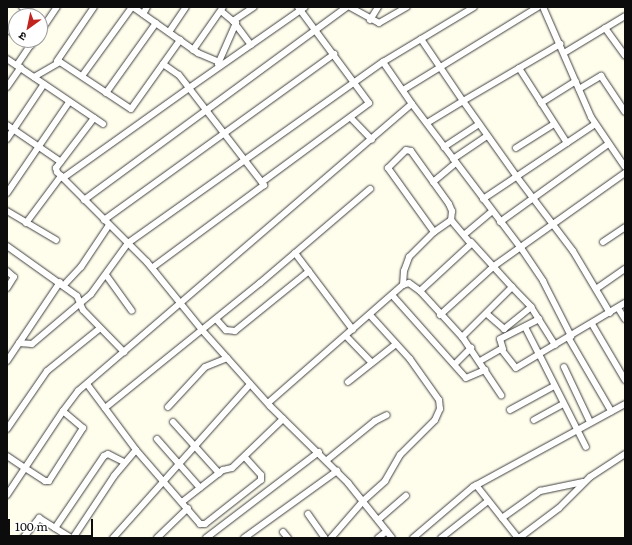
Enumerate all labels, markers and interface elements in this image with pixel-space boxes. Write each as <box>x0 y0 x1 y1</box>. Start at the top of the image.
north arrow <box>8 8 48 48</box>
text: उ <box>15 29 29 46</box>
scale bar <box>10 511 95 537</box>
text: 100 m <box>15 517 48 535</box>

